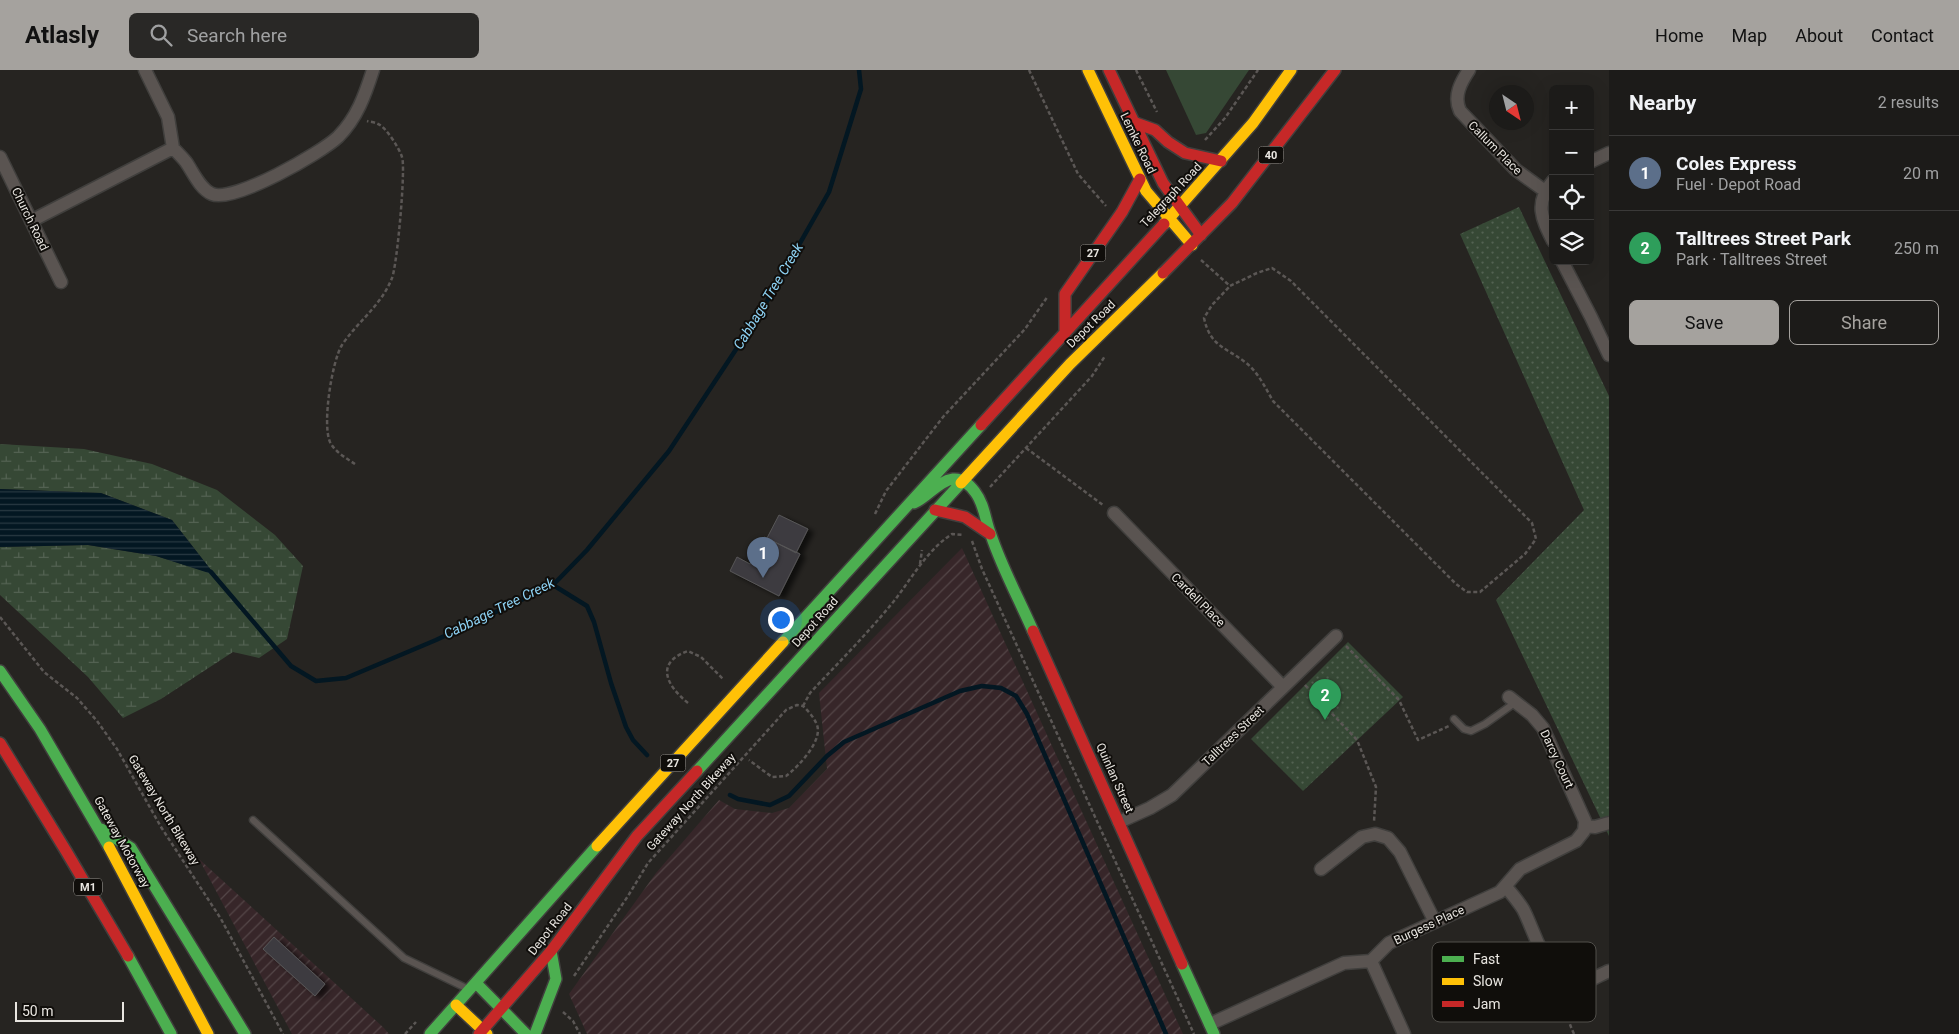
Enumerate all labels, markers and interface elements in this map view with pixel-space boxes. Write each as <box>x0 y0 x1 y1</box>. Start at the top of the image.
search box <box>129 13 479 58</box>
text: Atlasly <box>25 21 99 49</box>
icon: search <box>147 21 175 49</box>
text: Search here <box>187 24 287 47</box>
text: Home <box>1655 25 1704 46</box>
text: Map <box>1732 25 1767 46</box>
text: About <box>1795 25 1843 46</box>
text: Contact <box>1871 25 1934 46</box>
north arrow <box>1489 85 1534 130</box>
map controls <box>1549 85 1594 265</box>
button: + <box>1549 85 1594 130</box>
text: Nearby <box>1629 91 1696 115</box>
text: 2 results <box>1878 93 1939 112</box>
street label: Lemke Road <box>1117 110 1159 176</box>
street label: Callum Place <box>1465 118 1525 178</box>
button: − <box>1549 130 1594 175</box>
road number: 40 <box>1258 146 1284 164</box>
text: Coles Express <box>1676 152 1797 175</box>
street label: Telegraph Road <box>1138 160 1204 230</box>
text: 1 <box>1640 164 1650 183</box>
text: 20 m <box>1903 164 1939 183</box>
button: locate <box>1549 175 1594 220</box>
text: Fuel · Depot Road <box>1676 175 1801 194</box>
street label: Church Road <box>9 185 51 253</box>
button: layers <box>1549 220 1594 265</box>
text: Talltrees Street Park <box>1676 227 1851 250</box>
water label: Cabbage Tree Creek <box>730 239 807 352</box>
text: 2 <box>1640 239 1650 258</box>
text: 250 m <box>1894 239 1939 258</box>
road number: 27 <box>1080 244 1106 262</box>
text: Park · Talltrees Street <box>1676 250 1827 269</box>
street label: Depot Road <box>1064 297 1118 351</box>
button: Save <box>1629 300 1779 345</box>
button: Share <box>1789 300 1939 345</box>
pin: 1 <box>747 537 779 578</box>
street label: Cardell Place <box>1168 570 1228 630</box>
water label: Cabbage Tree Creek <box>441 574 558 642</box>
street label: Depot Road <box>789 594 841 650</box>
your location <box>768 607 794 633</box>
pin: 2 <box>1309 679 1341 720</box>
street label: Talltrees Street <box>1199 703 1267 769</box>
street label: Darcy Court <box>1537 728 1577 790</box>
street label: Quinlan Street <box>1093 741 1137 815</box>
street label: Gateway North Bikeway <box>644 750 739 854</box>
street label: Gateway North Bikeway <box>125 752 203 868</box>
road number: 27 <box>660 754 686 771</box>
street label: Gateway Motorway <box>91 794 153 890</box>
road number: M1 <box>74 879 102 896</box>
street label: Depot Road <box>525 900 575 958</box>
street label: Burgess Place <box>1392 903 1466 947</box>
legend <box>1432 942 1596 1022</box>
text: Fast <box>1473 951 1500 967</box>
text: Slow <box>1473 973 1504 989</box>
text: Jam <box>1473 996 1501 1012</box>
scale bar <box>15 999 124 1022</box>
text: 50 m <box>22 1003 54 1019</box>

